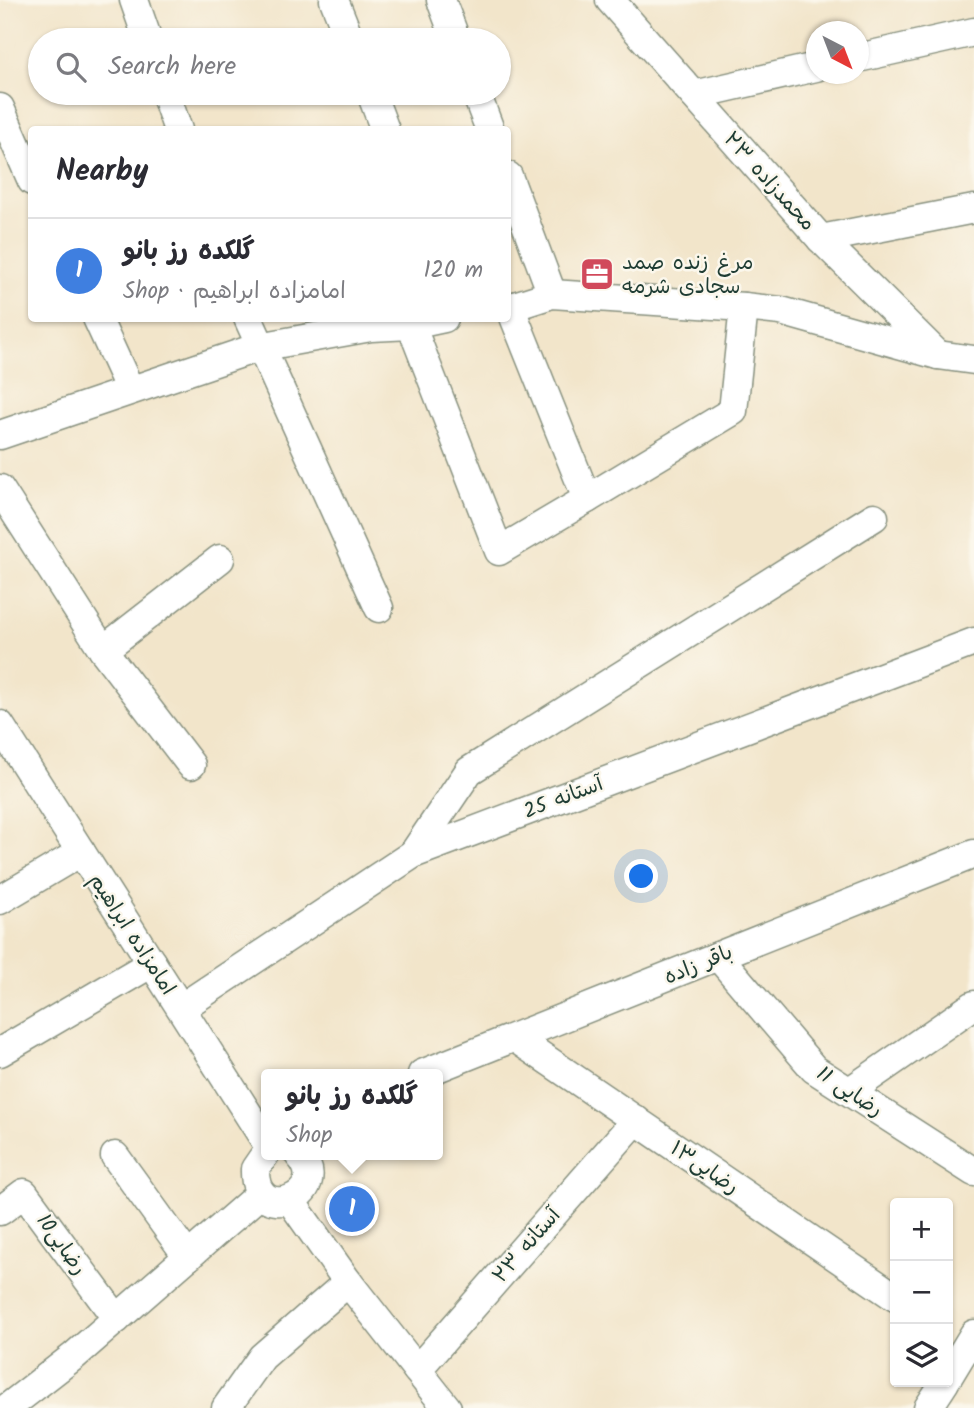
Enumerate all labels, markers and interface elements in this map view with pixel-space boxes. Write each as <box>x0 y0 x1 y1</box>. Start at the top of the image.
north arrow <box>806 21 869 84</box>
search box <box>28 28 511 105</box>
text: Search here <box>108 46 236 88</box>
icon: search <box>52 48 90 86</box>
street label: محمدزاده ۲۳ <box>715 125 823 239</box>
text: Nearby <box>56 148 148 196</box>
text: گلکده رز بانو <box>123 231 255 273</box>
place label: مرغ زنده صمد سجادی شرمه <box>622 247 753 304</box>
text: 1 <box>76 253 82 289</box>
text: 120 m <box>423 253 483 289</box>
office icon: مرغ زنده صمد سجادی شرمه <box>578 255 616 293</box>
text: Shop · امامزاده ابراهیم <box>123 274 346 310</box>
street label: آستانه 25 <box>519 768 609 829</box>
your location <box>624 859 658 893</box>
street label: امامزاده ابراهیم <box>80 867 184 1002</box>
street label: باقر زاده <box>659 937 738 994</box>
street label: رضایی 11 <box>809 1058 889 1126</box>
popup <box>261 1069 443 1160</box>
text: گلکده رز بانو <box>286 1076 418 1118</box>
text: Shop <box>286 1118 332 1154</box>
street label: رضایی۱۳ <box>663 1133 745 1203</box>
pin: 1 <box>329 1183 375 1235</box>
map controls <box>890 1198 953 1387</box>
button: + <box>890 1198 953 1261</box>
street label: آستانه ۲۳ <box>485 1200 570 1291</box>
street label: رضایی10 <box>27 1207 95 1283</box>
button: − <box>890 1261 953 1324</box>
button: layers <box>890 1324 953 1387</box>

